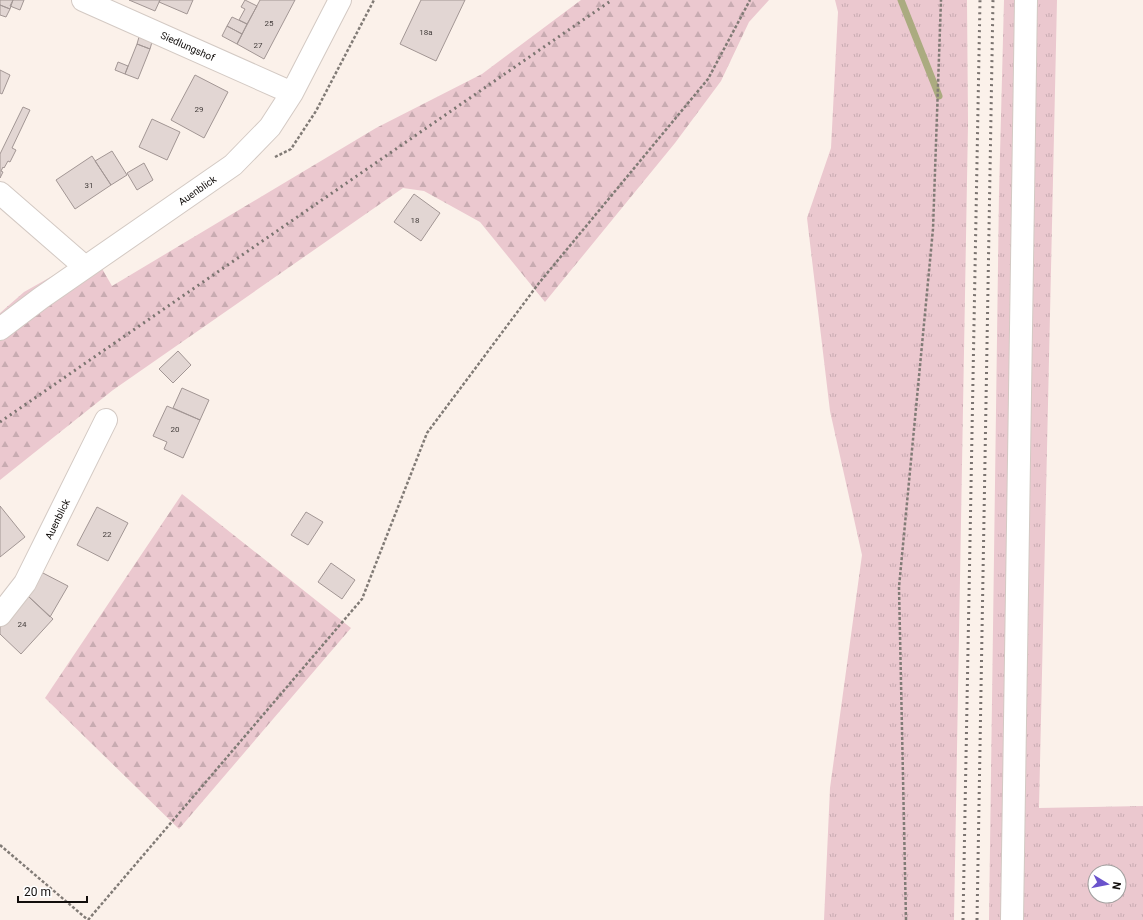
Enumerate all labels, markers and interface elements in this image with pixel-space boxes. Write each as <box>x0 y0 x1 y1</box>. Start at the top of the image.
house number: 25 <box>265 19 274 28</box>
house number: 18a <box>419 28 433 37</box>
street label: Siedlungshof <box>159 30 217 64</box>
house number: 27 <box>254 41 263 50</box>
house number: 29 <box>195 105 204 114</box>
street label: Auenblick <box>176 173 219 207</box>
house number: 31 <box>85 181 94 190</box>
house number: 18 <box>411 216 420 225</box>
house number: 20 <box>171 425 180 434</box>
street label: Auenblick <box>43 496 72 541</box>
house number: 22 <box>103 530 112 539</box>
house number: 24 <box>18 620 27 629</box>
north arrow <box>1087 864 1127 904</box>
scale bar <box>18 878 87 904</box>
text: N <box>1109 881 1123 891</box>
text: 20 m <box>24 885 51 899</box>

